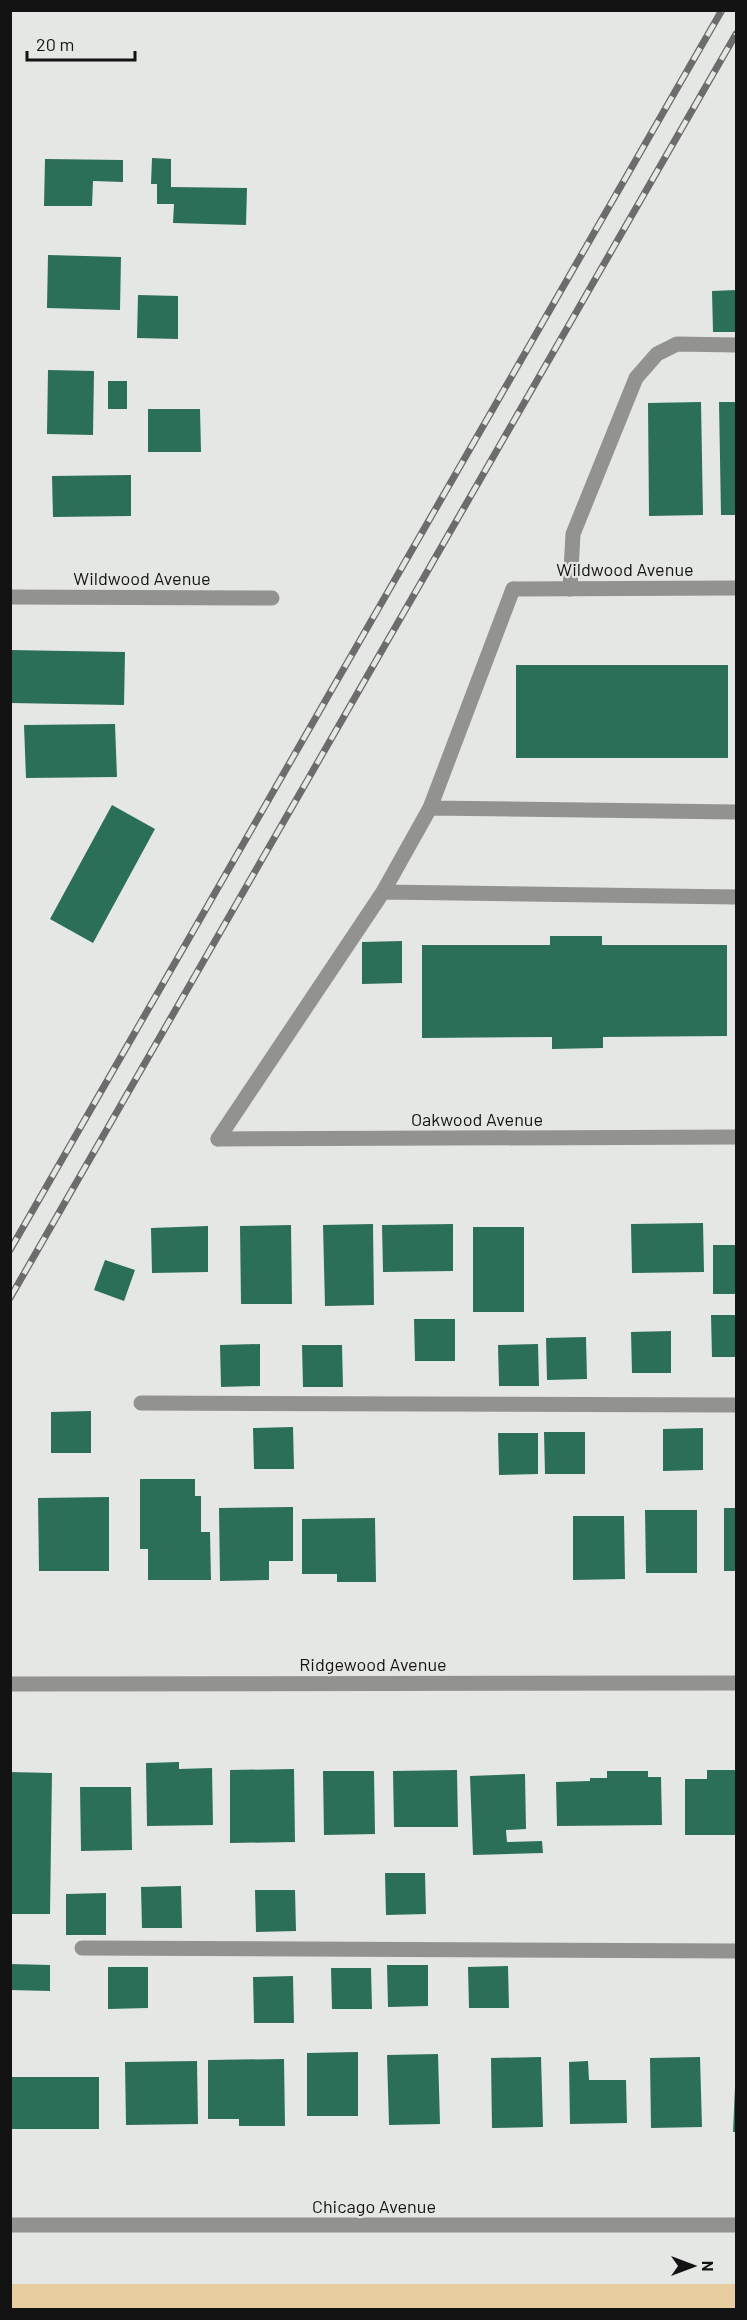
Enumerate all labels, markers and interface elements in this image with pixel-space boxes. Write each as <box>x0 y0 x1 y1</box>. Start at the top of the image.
scale bar <box>27 24 135 62</box>
text: 20 m <box>36 33 74 55</box>
street label: Wildwood Avenue <box>556 558 694 580</box>
street label: Wildwood Avenue <box>73 567 211 589</box>
street label: Oakwood Avenue <box>411 1108 543 1130</box>
street label: Ridgewood Avenue <box>299 1653 447 1675</box>
street label: Chicago Avenue <box>312 2195 436 2217</box>
north arrow <box>663 2236 723 2296</box>
text: N <box>699 2261 718 2271</box>

